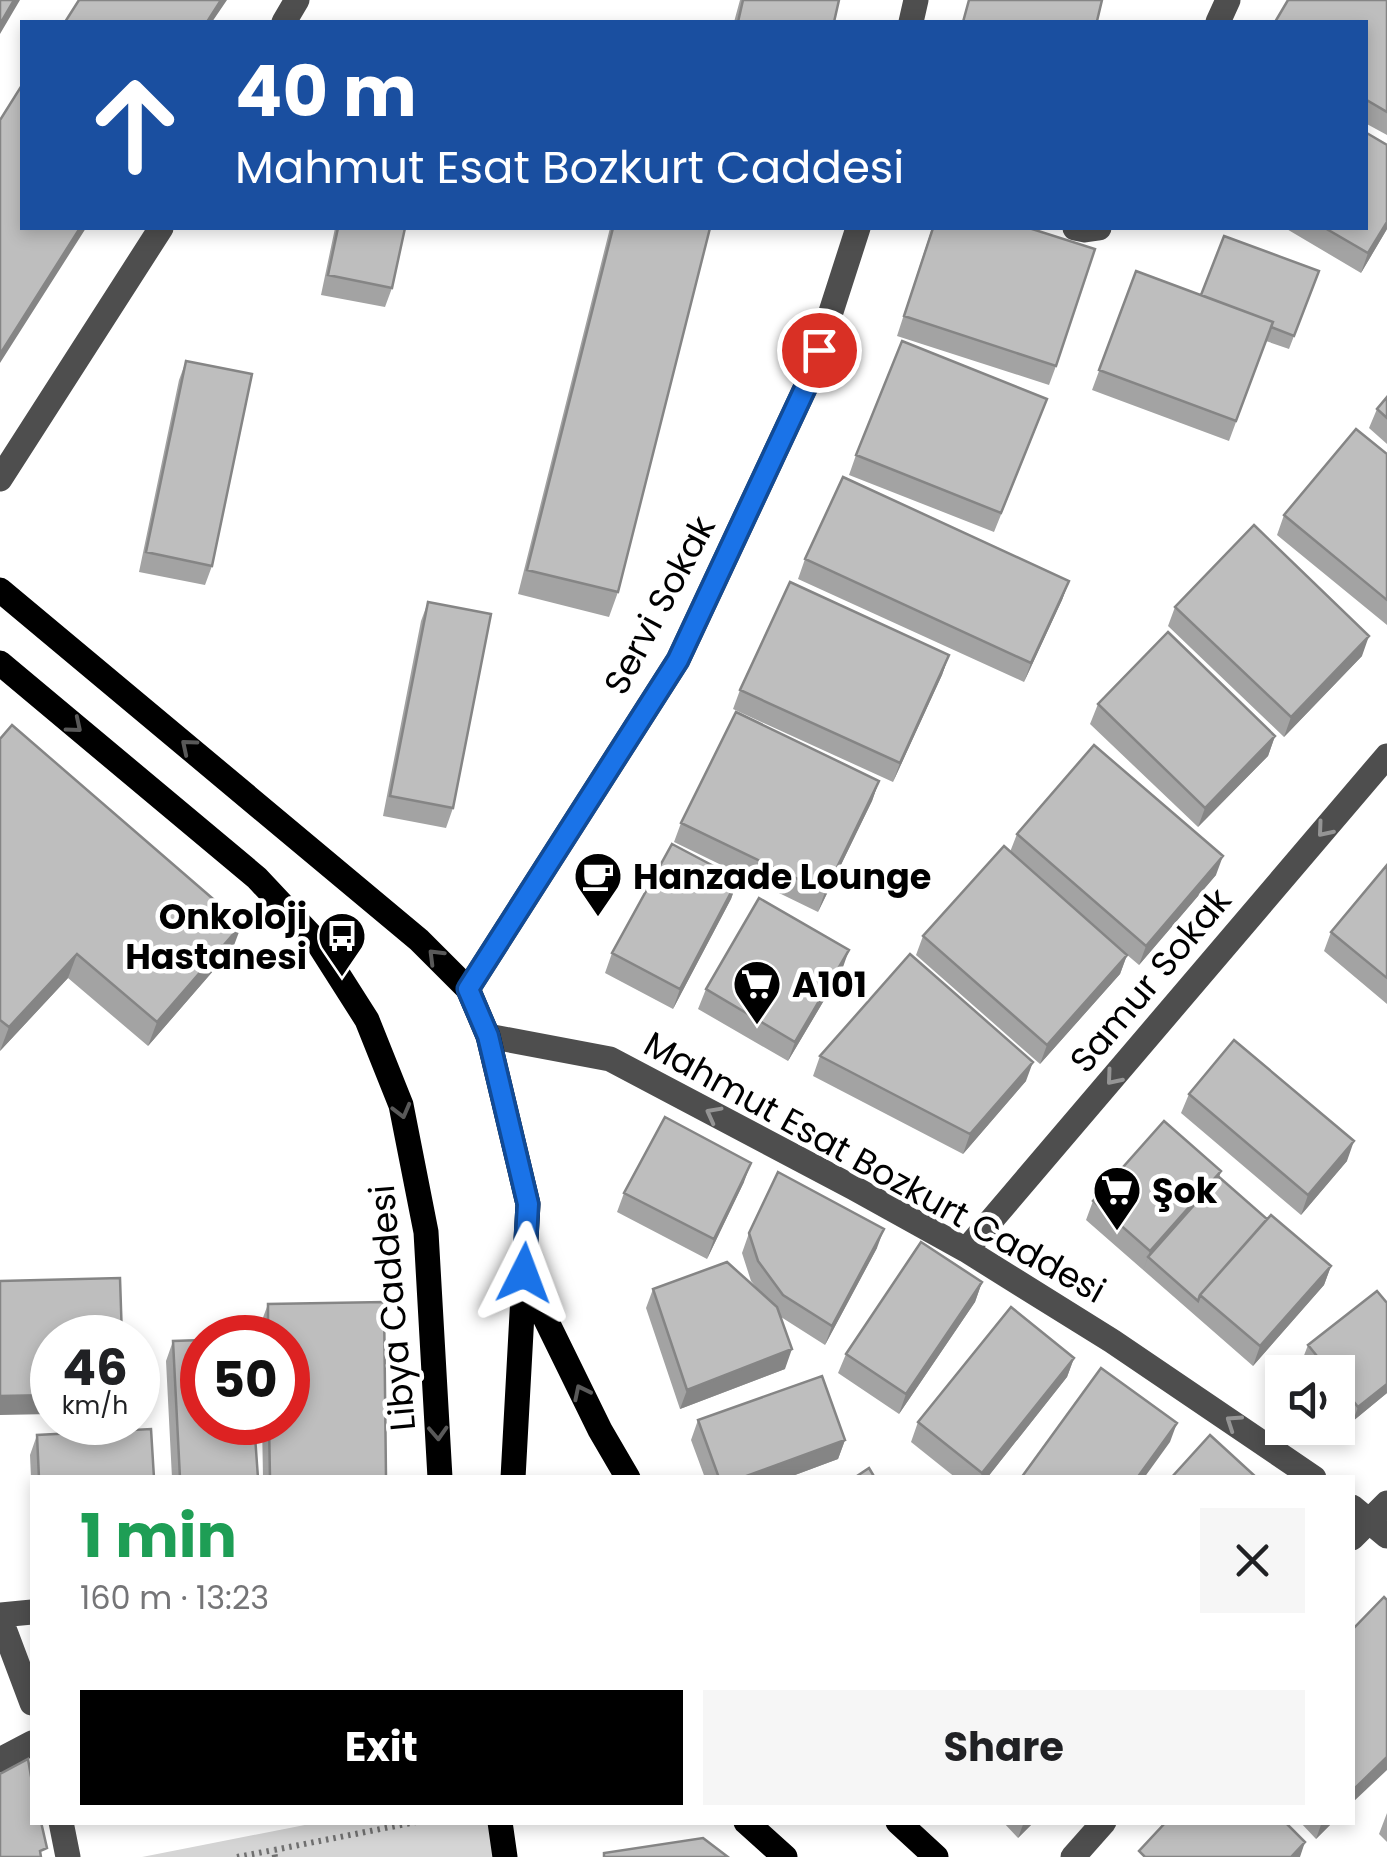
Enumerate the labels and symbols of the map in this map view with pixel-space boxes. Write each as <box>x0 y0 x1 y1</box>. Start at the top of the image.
pin <box>777 308 862 393</box>
street label: Servi Sokak <box>591 507 727 703</box>
one-way arrow <box>63 714 81 732</box>
one-way arrow <box>181 740 199 758</box>
one-way arrow <box>1318 819 1336 837</box>
cafe icon: Hanzade Lounge <box>572 850 624 918</box>
place label: Hanzade Lounge <box>633 852 931 901</box>
street label: Samur Sokak <box>1058 877 1242 1083</box>
place label: Onkoloji Hastanesi <box>125 892 307 981</box>
bus stop icon: Onkoloji Hastanesi <box>316 910 368 978</box>
one-way arrow <box>429 950 447 968</box>
supermarket icon: A101 <box>731 958 783 1026</box>
place label: A101 <box>792 960 867 1009</box>
street label: Mahmut Esat Bozkurt Caddesi <box>635 1019 1115 1315</box>
one-way arrow <box>1107 1066 1125 1084</box>
one-way arrow <box>390 1102 411 1119</box>
one-way arrow <box>706 1107 724 1126</box>
supermarket icon: Şok <box>1091 1164 1143 1232</box>
place label: Şok <box>1152 1166 1218 1215</box>
street label: Libya Caddesi <box>357 1183 427 1433</box>
position arrow <box>472 1221 576 1325</box>
speed limit sign: 50 <box>180 1315 310 1445</box>
one-way arrow <box>574 1384 594 1402</box>
one-way arrow <box>1226 1416 1244 1435</box>
one-way arrow <box>427 1426 448 1442</box>

